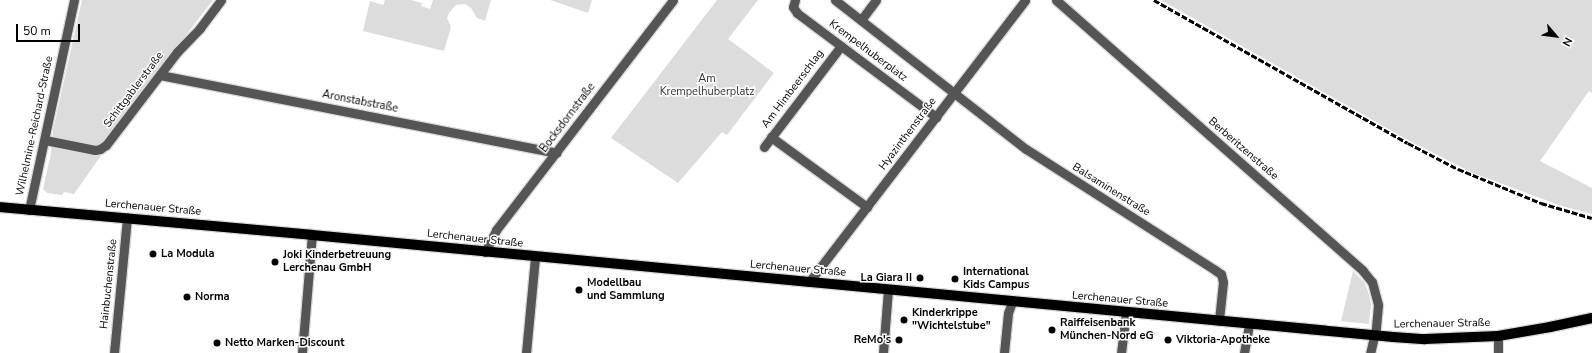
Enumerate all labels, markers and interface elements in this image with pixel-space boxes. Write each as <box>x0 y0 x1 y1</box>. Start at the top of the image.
scale bar <box>18 16 82 42</box>
north arrow <box>1536 16 1576 56</box>
street label: Krempelhuberplatz <box>826 17 910 85</box>
text: 50 m <box>23 23 51 39</box>
text: N <box>1558 35 1576 49</box>
street label: Am Himbeerschlag <box>759 47 827 131</box>
street label: Schittgablerstraße <box>101 50 167 130</box>
street label: Wilhelmine-Reichard-Straße <box>14 55 56 197</box>
park label: Am Krempelhuberplatz <box>660 73 754 99</box>
street label: Bocksdornstraße <box>538 81 598 155</box>
street label: Aronstabstraße <box>321 88 399 116</box>
street label: Hyazinthenstraße <box>876 95 940 173</box>
street label: Berberitzenstraße <box>1205 115 1281 183</box>
street label: Balsaminenstraße <box>1070 161 1152 219</box>
street label: Lerchenauer Straße <box>104 197 202 219</box>
street label: Lerchenauer Straße <box>426 227 524 251</box>
street label: Hainbuchenstraße <box>98 238 120 330</box>
place label: La Modula <box>161 247 215 261</box>
marker: La Modula <box>148 249 158 259</box>
place label: Joki Kinderbetreuung Lerchenau GmbH <box>283 249 391 275</box>
marker: Joki Kinderbetreuung Lerchenau GmbH <box>270 257 280 267</box>
street label: Lerchenauer Straße <box>749 258 847 280</box>
place label: International Kids Campus <box>963 266 1029 292</box>
place label: La Giara II <box>860 271 912 285</box>
marker: La Giara II <box>915 273 925 283</box>
marker: International Kids Campus <box>950 274 960 284</box>
place label: Modellbau und Sammlung <box>587 277 665 303</box>
marker: Modellbau und Sammlung <box>574 285 584 295</box>
street label: Lerchenauer Straße <box>1071 289 1169 311</box>
place label: Norma <box>195 290 230 304</box>
marker: Norma <box>182 292 192 302</box>
place label: Kinderkrippe "Wichtelstube" <box>912 307 991 333</box>
marker: Kinderkrippe "Wichtelstube" <box>899 315 909 325</box>
place label: Raiffeisenbank München-Nord eG <box>1060 317 1154 343</box>
street label: Lerchenauer Straße <box>1394 317 1490 331</box>
marker: Raiffeisenbank München-Nord eG <box>1047 325 1057 335</box>
place label: ReMo's <box>854 333 891 347</box>
place label: Viktoria-Apotheke <box>1176 333 1270 347</box>
marker: ReMo's <box>894 335 904 345</box>
marker: Viktoria-Apotheke <box>1163 335 1173 345</box>
place label: Netto Marken-Discount <box>225 336 344 350</box>
marker: Netto Marken-Discount <box>212 338 222 348</box>

